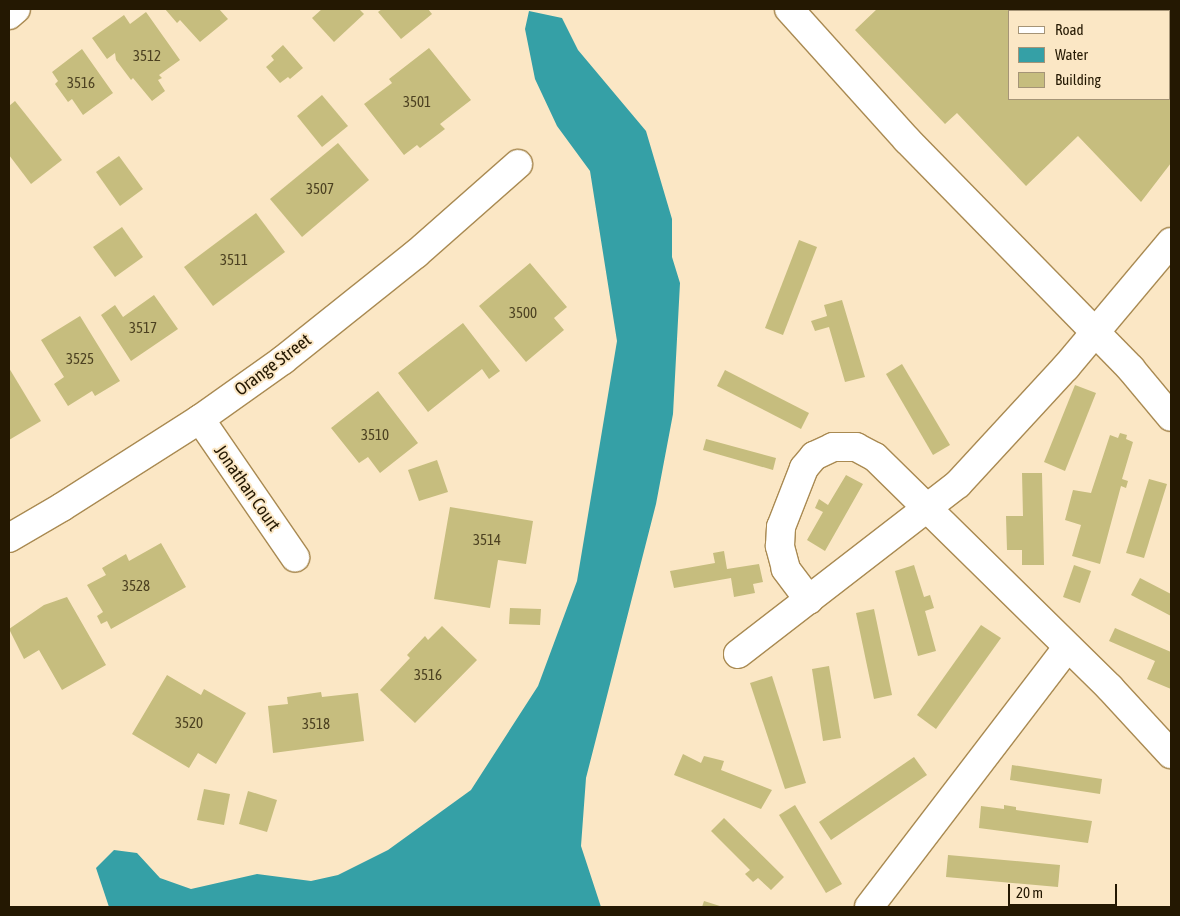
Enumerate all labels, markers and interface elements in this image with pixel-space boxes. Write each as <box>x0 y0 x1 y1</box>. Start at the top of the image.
legend <box>1008 10 1170 100</box>
text: Road <box>1055 21 1084 38</box>
text: Water <box>1055 46 1088 63</box>
house number: 3512 <box>133 47 161 65</box>
text: Building <box>1055 71 1101 88</box>
house number: 3516 <box>67 74 95 92</box>
house number: 3501 <box>403 93 431 111</box>
house number: 3507 <box>306 180 334 198</box>
house number: 3511 <box>220 251 248 269</box>
house number: 3500 <box>509 304 537 322</box>
house number: 3517 <box>129 319 157 337</box>
street label: Orange Street <box>231 329 315 401</box>
house number: 3525 <box>66 350 94 368</box>
house number: 3510 <box>361 426 389 444</box>
street label: Jonathan Court <box>209 441 285 535</box>
house number: 3514 <box>473 531 501 549</box>
house number: 3528 <box>122 577 150 595</box>
house number: 3516 <box>414 666 442 684</box>
house number: 3520 <box>175 714 203 732</box>
house number: 3518 <box>302 715 330 733</box>
scale bar <box>1010 874 1119 906</box>
text: 20 m <box>1016 884 1043 901</box>

